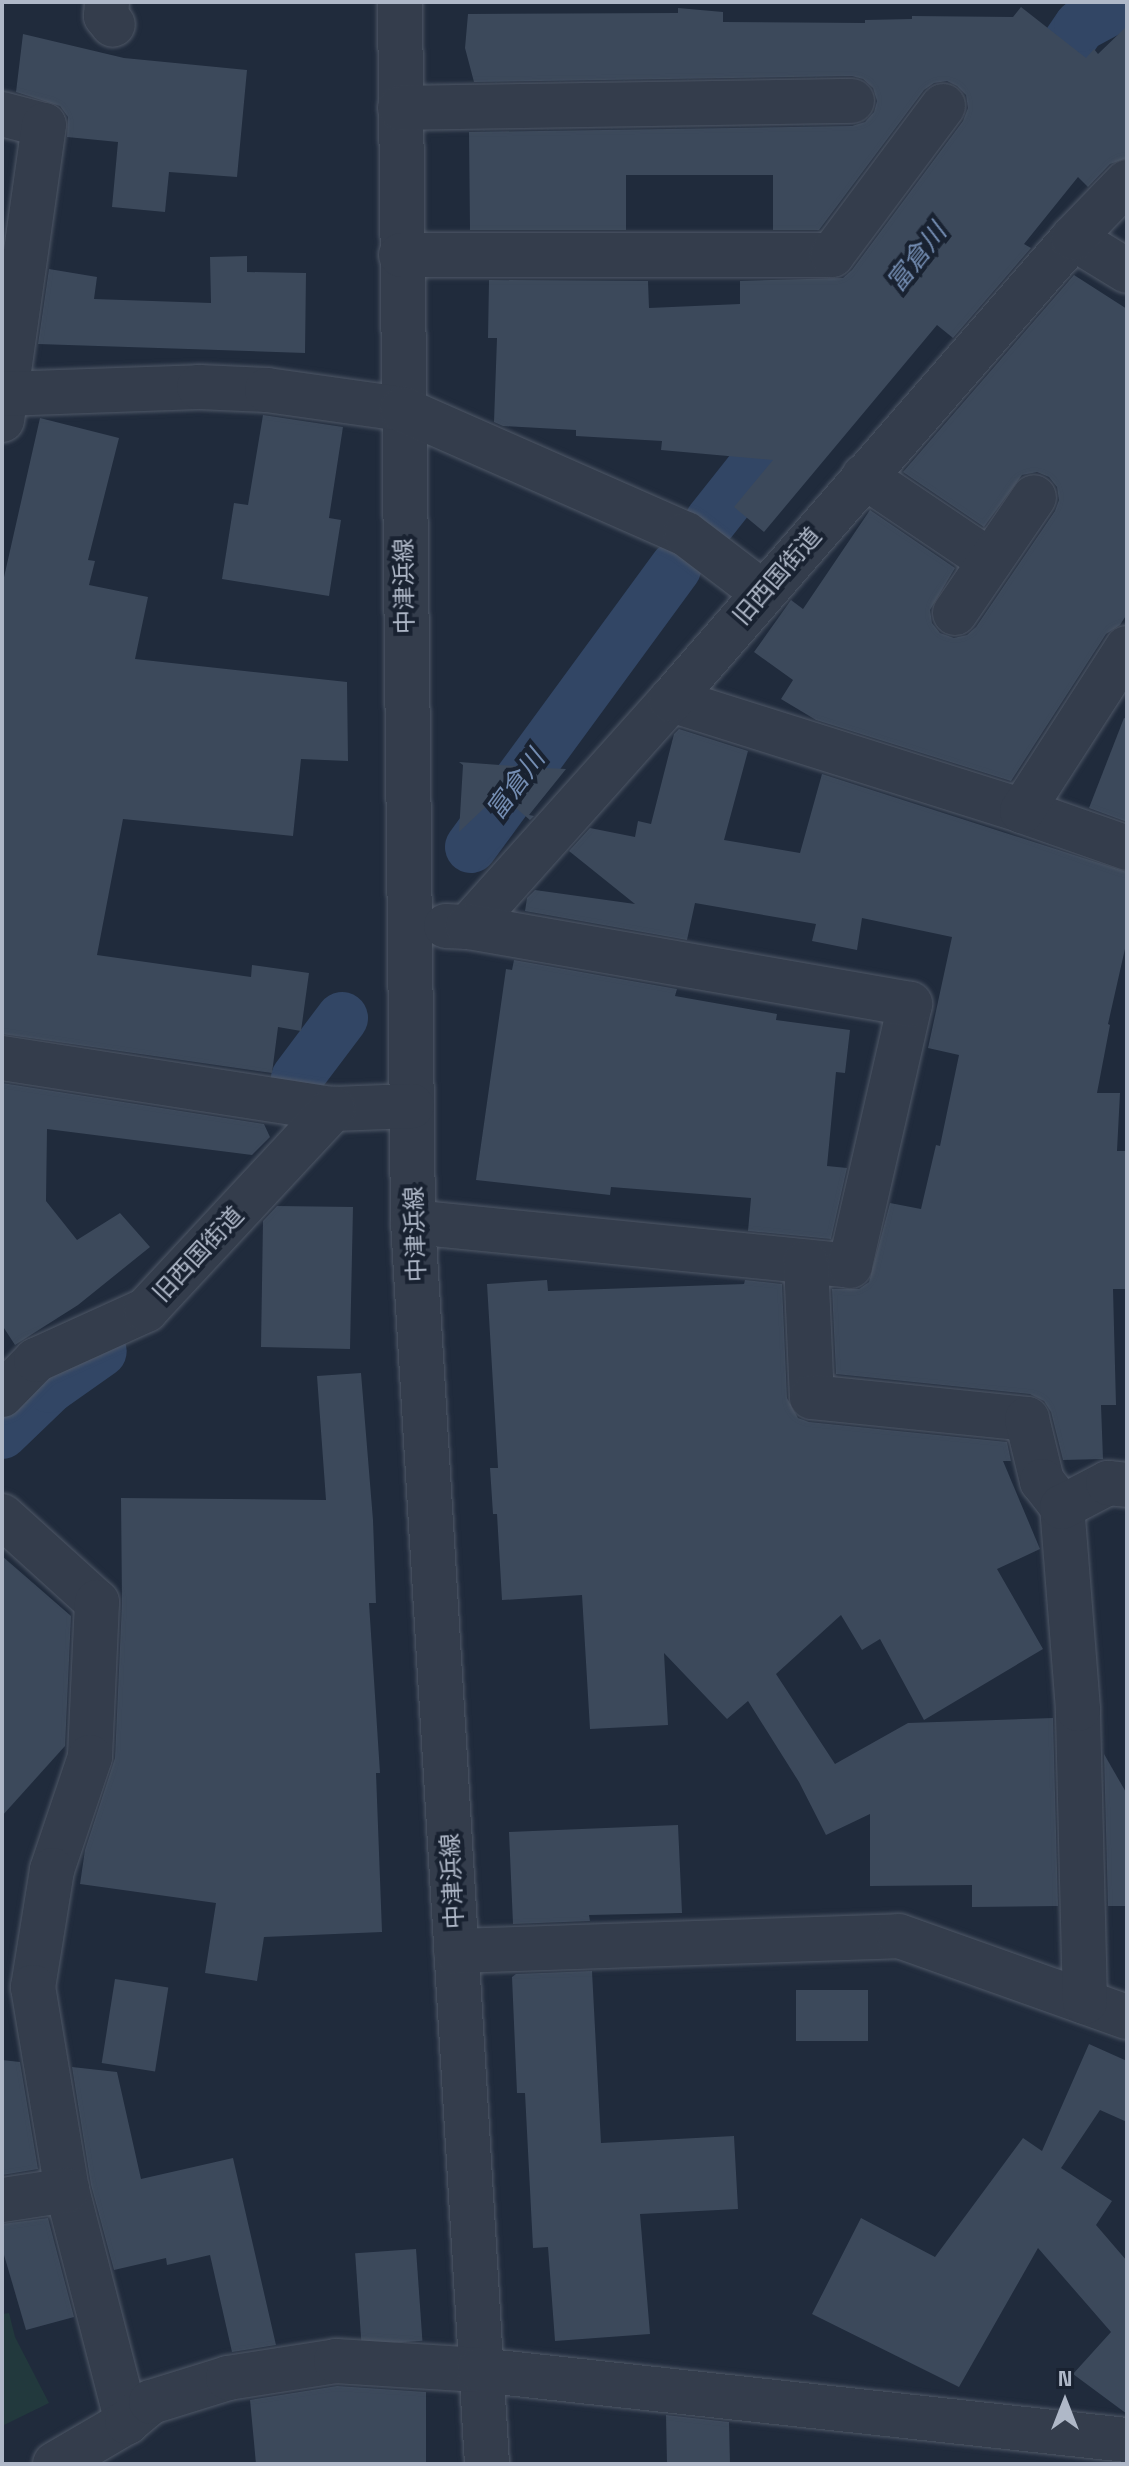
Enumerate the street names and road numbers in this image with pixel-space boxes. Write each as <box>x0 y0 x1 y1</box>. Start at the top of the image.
street label: 旧西国街道 <box>727 521 827 631</box>
street label: 中津浜線 <box>389 538 419 634</box>
street label: 中津浜線 <box>399 1186 431 1282</box>
street label: 旧西国街道 <box>147 1200 249 1308</box>
street label: 中津浜線 <box>435 1832 469 1930</box>

